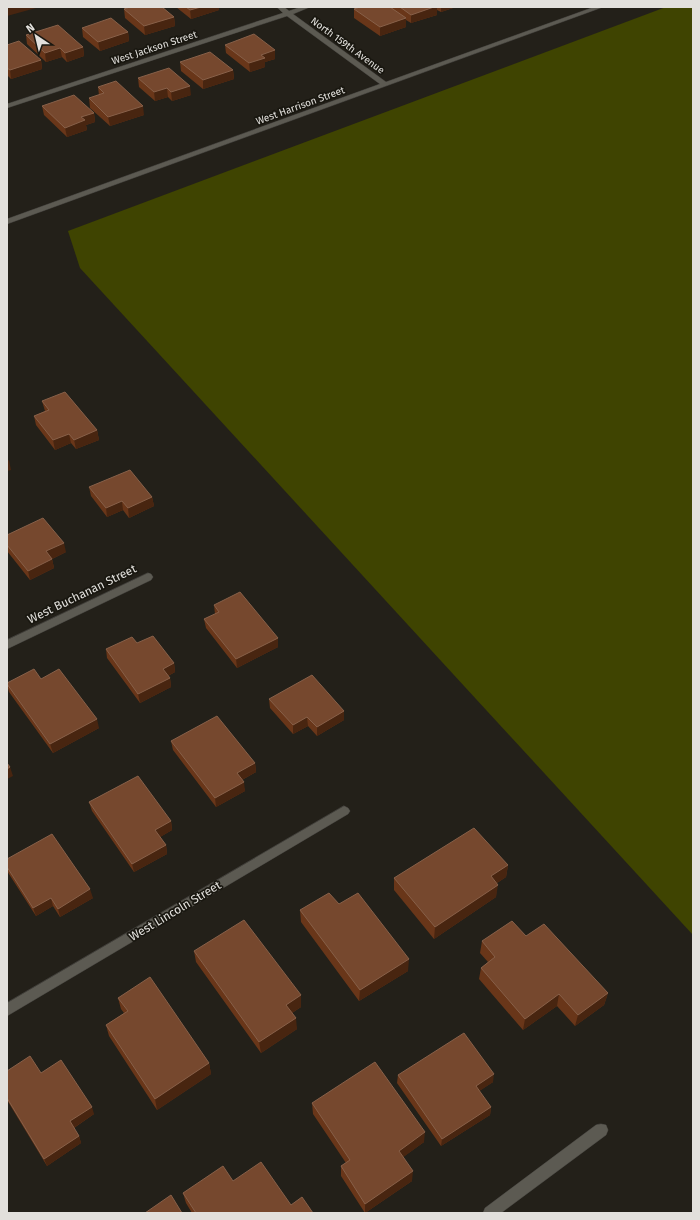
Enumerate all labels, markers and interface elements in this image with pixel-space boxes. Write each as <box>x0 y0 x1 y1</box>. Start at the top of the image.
street label: North 159th Avenue <box>308 15 387 77</box>
north arrow <box>16 16 56 56</box>
text: N <box>24 21 37 36</box>
street label: West Jackson Street <box>110 28 199 67</box>
street label: West Harrison Street <box>254 84 347 128</box>
street label: West Buchanan Street <box>25 561 139 626</box>
street label: West Lincoln Street <box>127 878 224 944</box>

